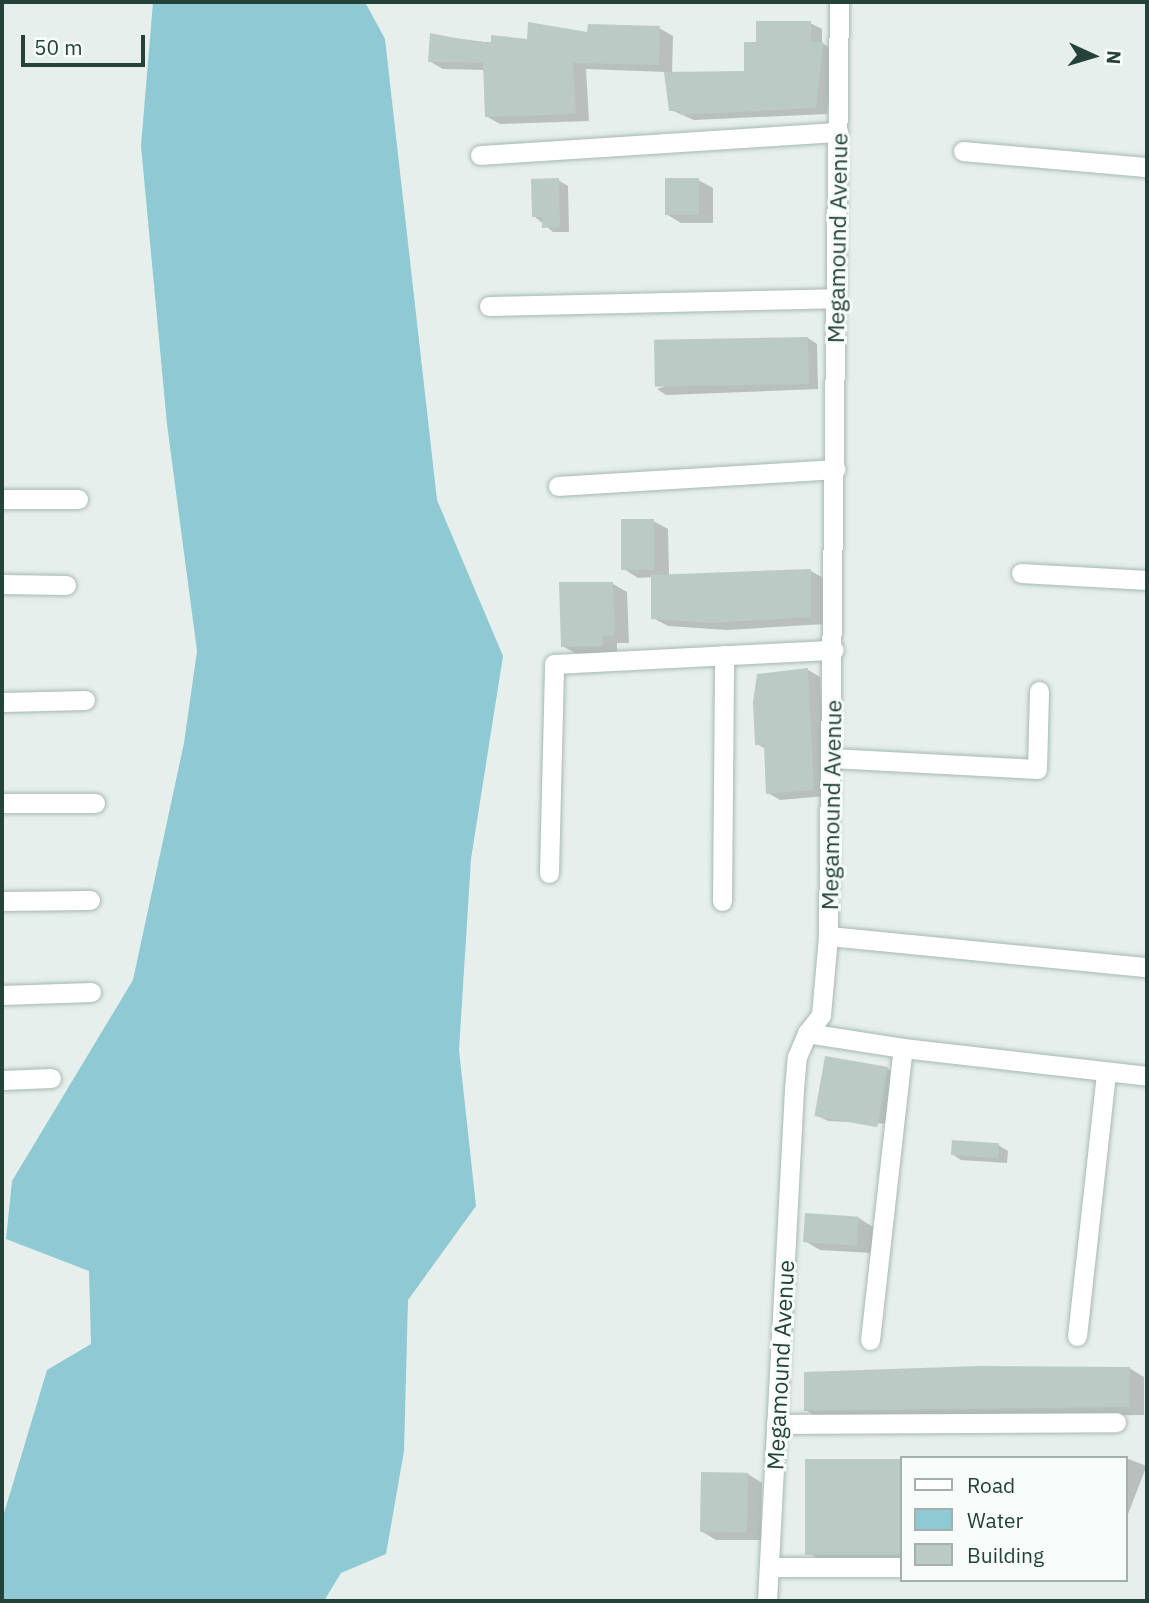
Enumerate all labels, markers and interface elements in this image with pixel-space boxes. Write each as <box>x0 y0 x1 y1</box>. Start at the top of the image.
scale bar <box>24 21 149 65</box>
north arrow <box>1058 21 1128 91</box>
text: 50 m <box>34 33 83 61</box>
text: N <box>1101 50 1126 65</box>
street label: Megamound Avenue <box>821 133 853 343</box>
street label: Megamound Avenue <box>815 700 847 910</box>
street label: Megamound Avenue <box>761 1259 799 1471</box>
legend <box>900 1456 1128 1582</box>
text: Road <box>967 1471 1015 1499</box>
text: Water <box>967 1506 1023 1534</box>
text: Building <box>967 1541 1044 1569</box>

